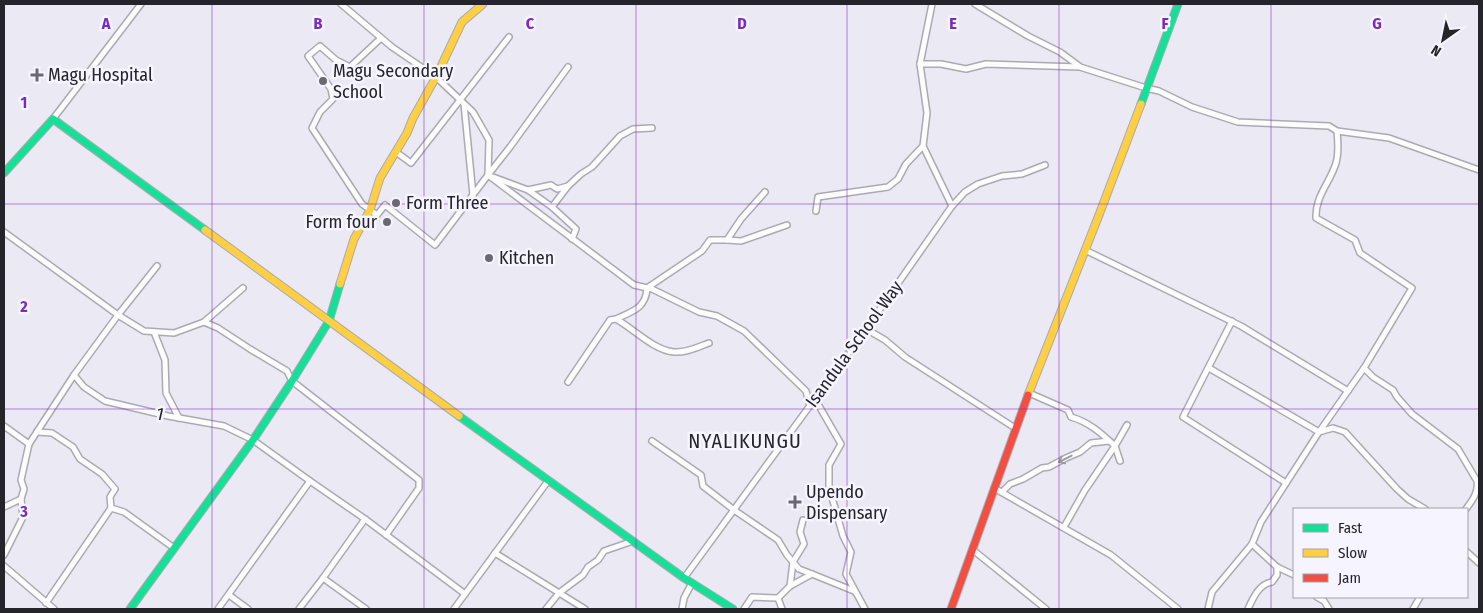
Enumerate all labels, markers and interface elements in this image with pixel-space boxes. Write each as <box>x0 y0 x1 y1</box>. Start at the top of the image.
text: A <box>101 14 111 33</box>
text: B <box>314 14 323 33</box>
text: C <box>526 14 535 33</box>
text: D <box>737 14 747 33</box>
text: E <box>949 14 957 33</box>
text: F <box>1161 14 1169 33</box>
text: G <box>1372 14 1382 33</box>
north arrow <box>1418 15 1468 65</box>
text: N <box>1428 41 1444 60</box>
place label: Magu Secondary School <box>333 60 453 103</box>
place label: Magu Hospital <box>48 64 153 86</box>
marker: Magu Hospital <box>30 68 44 82</box>
marker: Magu Secondary School <box>317 75 329 87</box>
text: 1 <box>21 93 27 112</box>
place label: Form Three <box>406 192 489 214</box>
marker: Form Three <box>390 197 402 209</box>
place label: Form four <box>305 211 378 233</box>
marker: Form four <box>381 216 393 228</box>
place label: Kitchen <box>499 247 554 269</box>
marker: Kitchen <box>483 252 495 264</box>
street label: Isandula School Way <box>801 276 907 412</box>
text: 2 <box>19 297 28 316</box>
street label: 1 <box>154 402 166 426</box>
district label: NYALIKUNGU <box>688 429 802 453</box>
one-way arrow <box>1058 455 1073 464</box>
place label: Upendo Dispensary <box>806 481 887 524</box>
marker: Upendo Dispensary <box>788 495 802 509</box>
text: 3 <box>19 502 28 521</box>
legend <box>1293 508 1468 598</box>
text: Fast <box>1338 519 1362 537</box>
text: Slow <box>1338 544 1367 562</box>
text: Jam <box>1338 569 1361 587</box>

